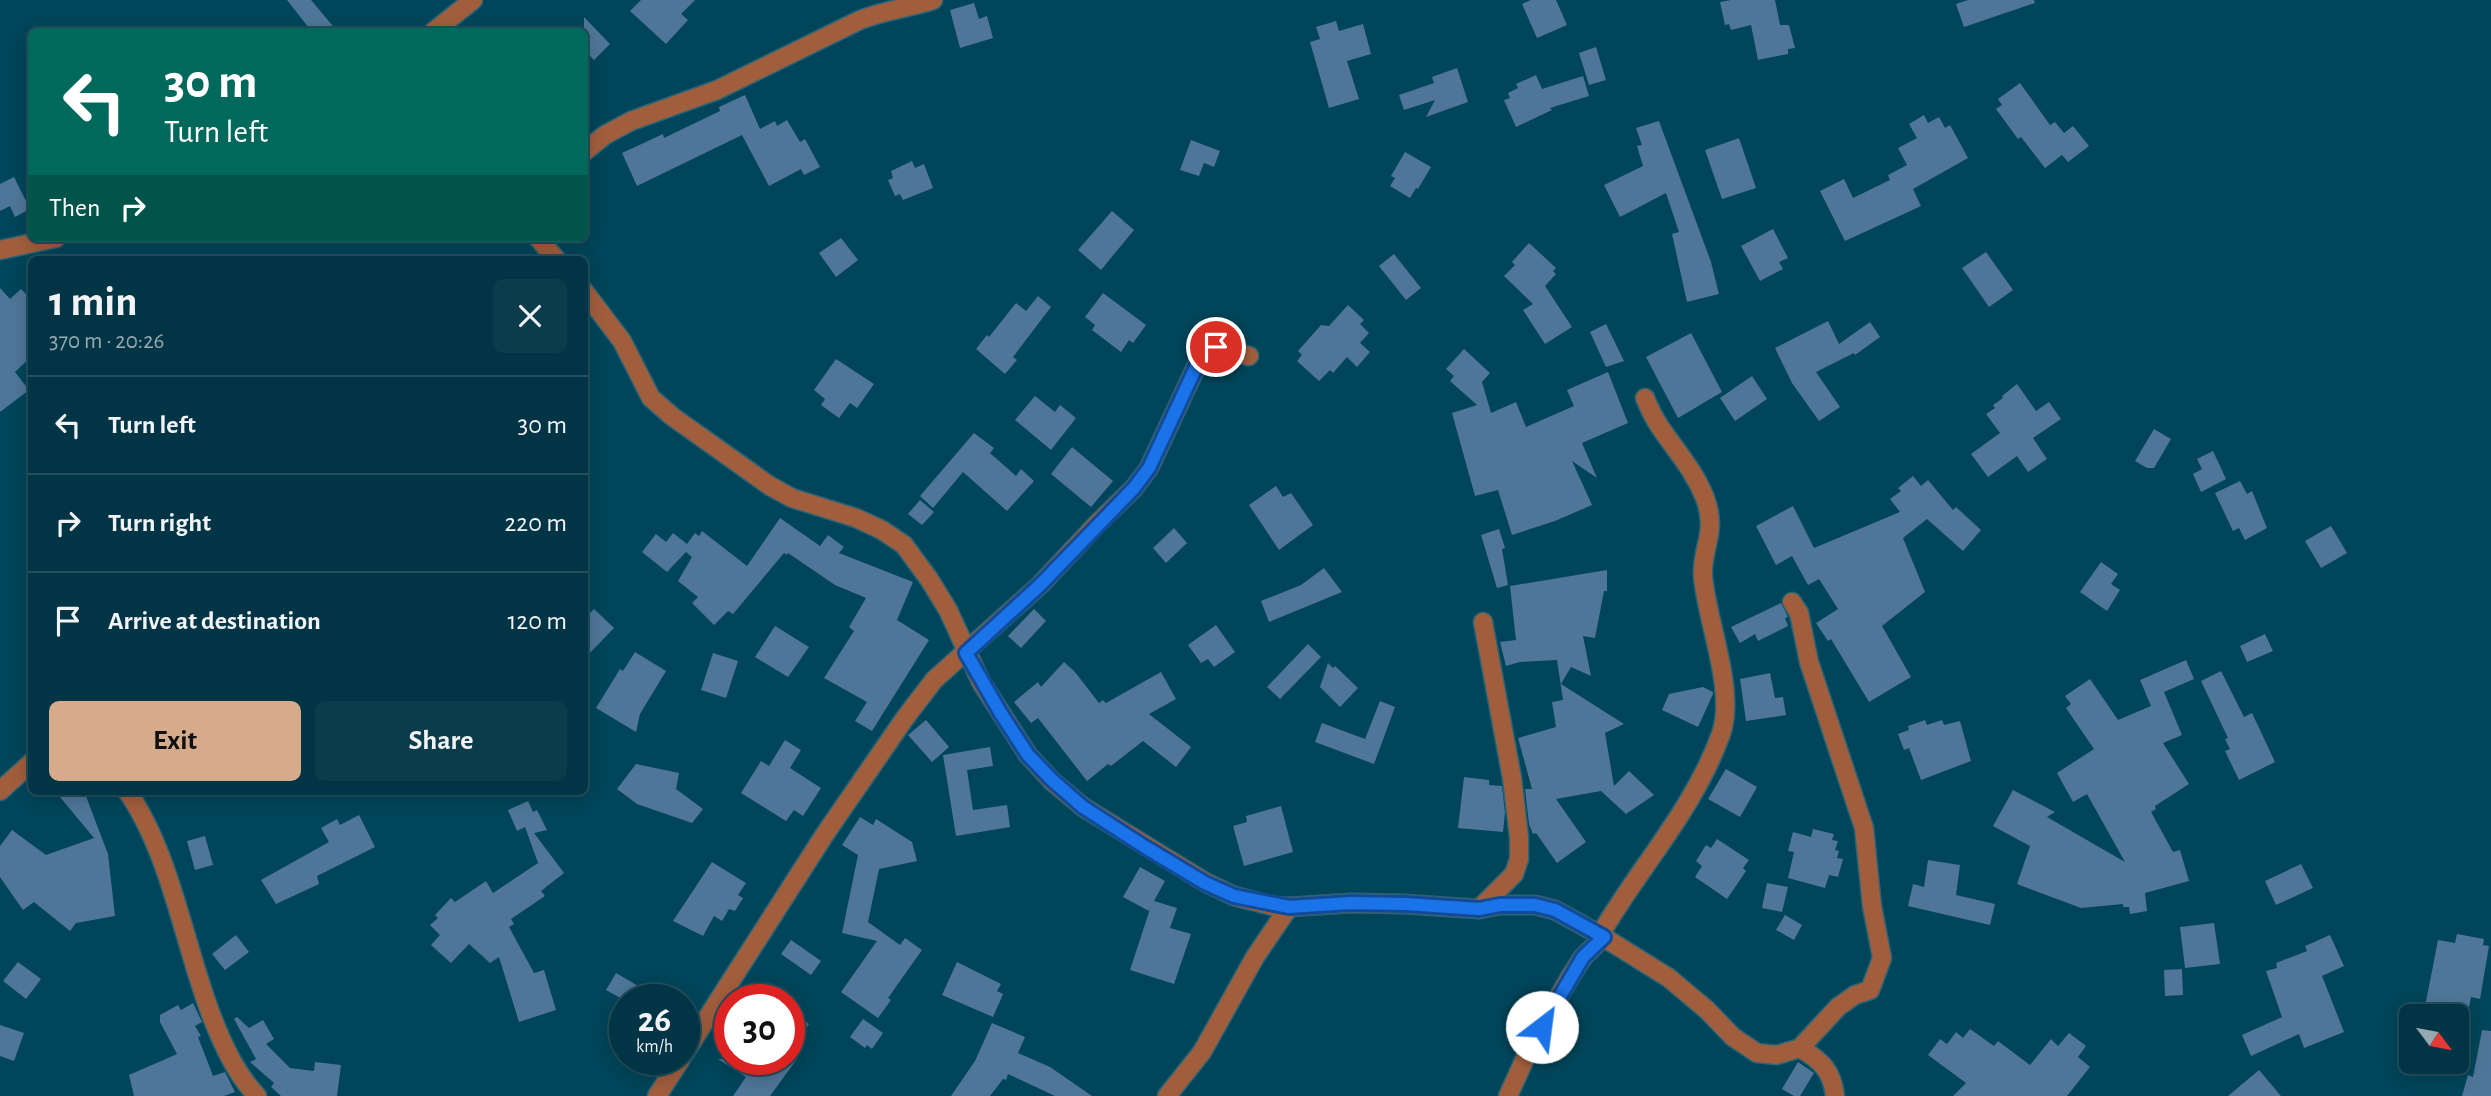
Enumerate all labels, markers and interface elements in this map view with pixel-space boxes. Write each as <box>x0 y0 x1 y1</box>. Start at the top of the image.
icon: left <box>49 56 140 147</box>
text: 30 m <box>164 58 258 107</box>
text: Turn left <box>164 116 268 148</box>
icon: right <box>114 189 152 227</box>
text: Then <box>49 195 100 221</box>
button: close <box>493 279 567 353</box>
text: 1 min <box>49 281 138 323</box>
pin <box>1186 317 1246 377</box>
icon: arrive <box>1197 328 1235 366</box>
text: 370 m · 20:26 <box>49 330 164 353</box>
icon: left <box>49 406 87 444</box>
text: Turn left <box>108 412 196 438</box>
text: 30 m <box>517 412 567 438</box>
icon: right <box>49 504 87 542</box>
text: Turn right <box>108 510 211 536</box>
text: 220 m <box>505 510 567 536</box>
icon: arrive <box>49 602 87 640</box>
text: Arrive at destination <box>108 608 321 634</box>
text: 120 m <box>507 608 567 634</box>
button: Exit <box>49 701 301 781</box>
button: Share <box>315 701 567 781</box>
speed limit sign: 30 <box>714 984 805 1075</box>
position arrow <box>1505 990 1579 1064</box>
text: 26 <box>638 1003 671 1038</box>
north arrow <box>2399 1004 2469 1074</box>
map controls <box>2399 1004 2469 1074</box>
text: km/h <box>636 1038 673 1056</box>

